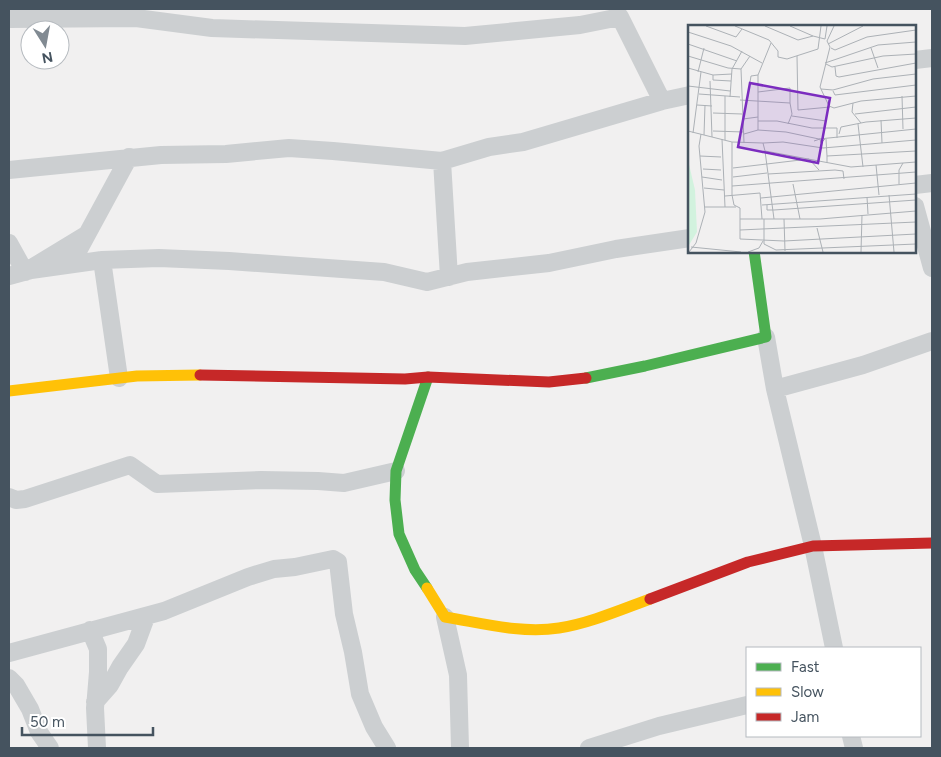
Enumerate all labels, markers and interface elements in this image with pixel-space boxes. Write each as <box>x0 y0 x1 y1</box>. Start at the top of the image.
north arrow <box>20 20 70 70</box>
inset map <box>688 25 916 252</box>
text: N <box>40 48 54 67</box>
legend <box>746 647 921 737</box>
text: Fast <box>791 658 820 676</box>
text: Slow <box>791 683 824 701</box>
scale bar <box>22 704 154 736</box>
text: Jam <box>791 708 819 726</box>
text: 50 m <box>30 713 65 731</box>

